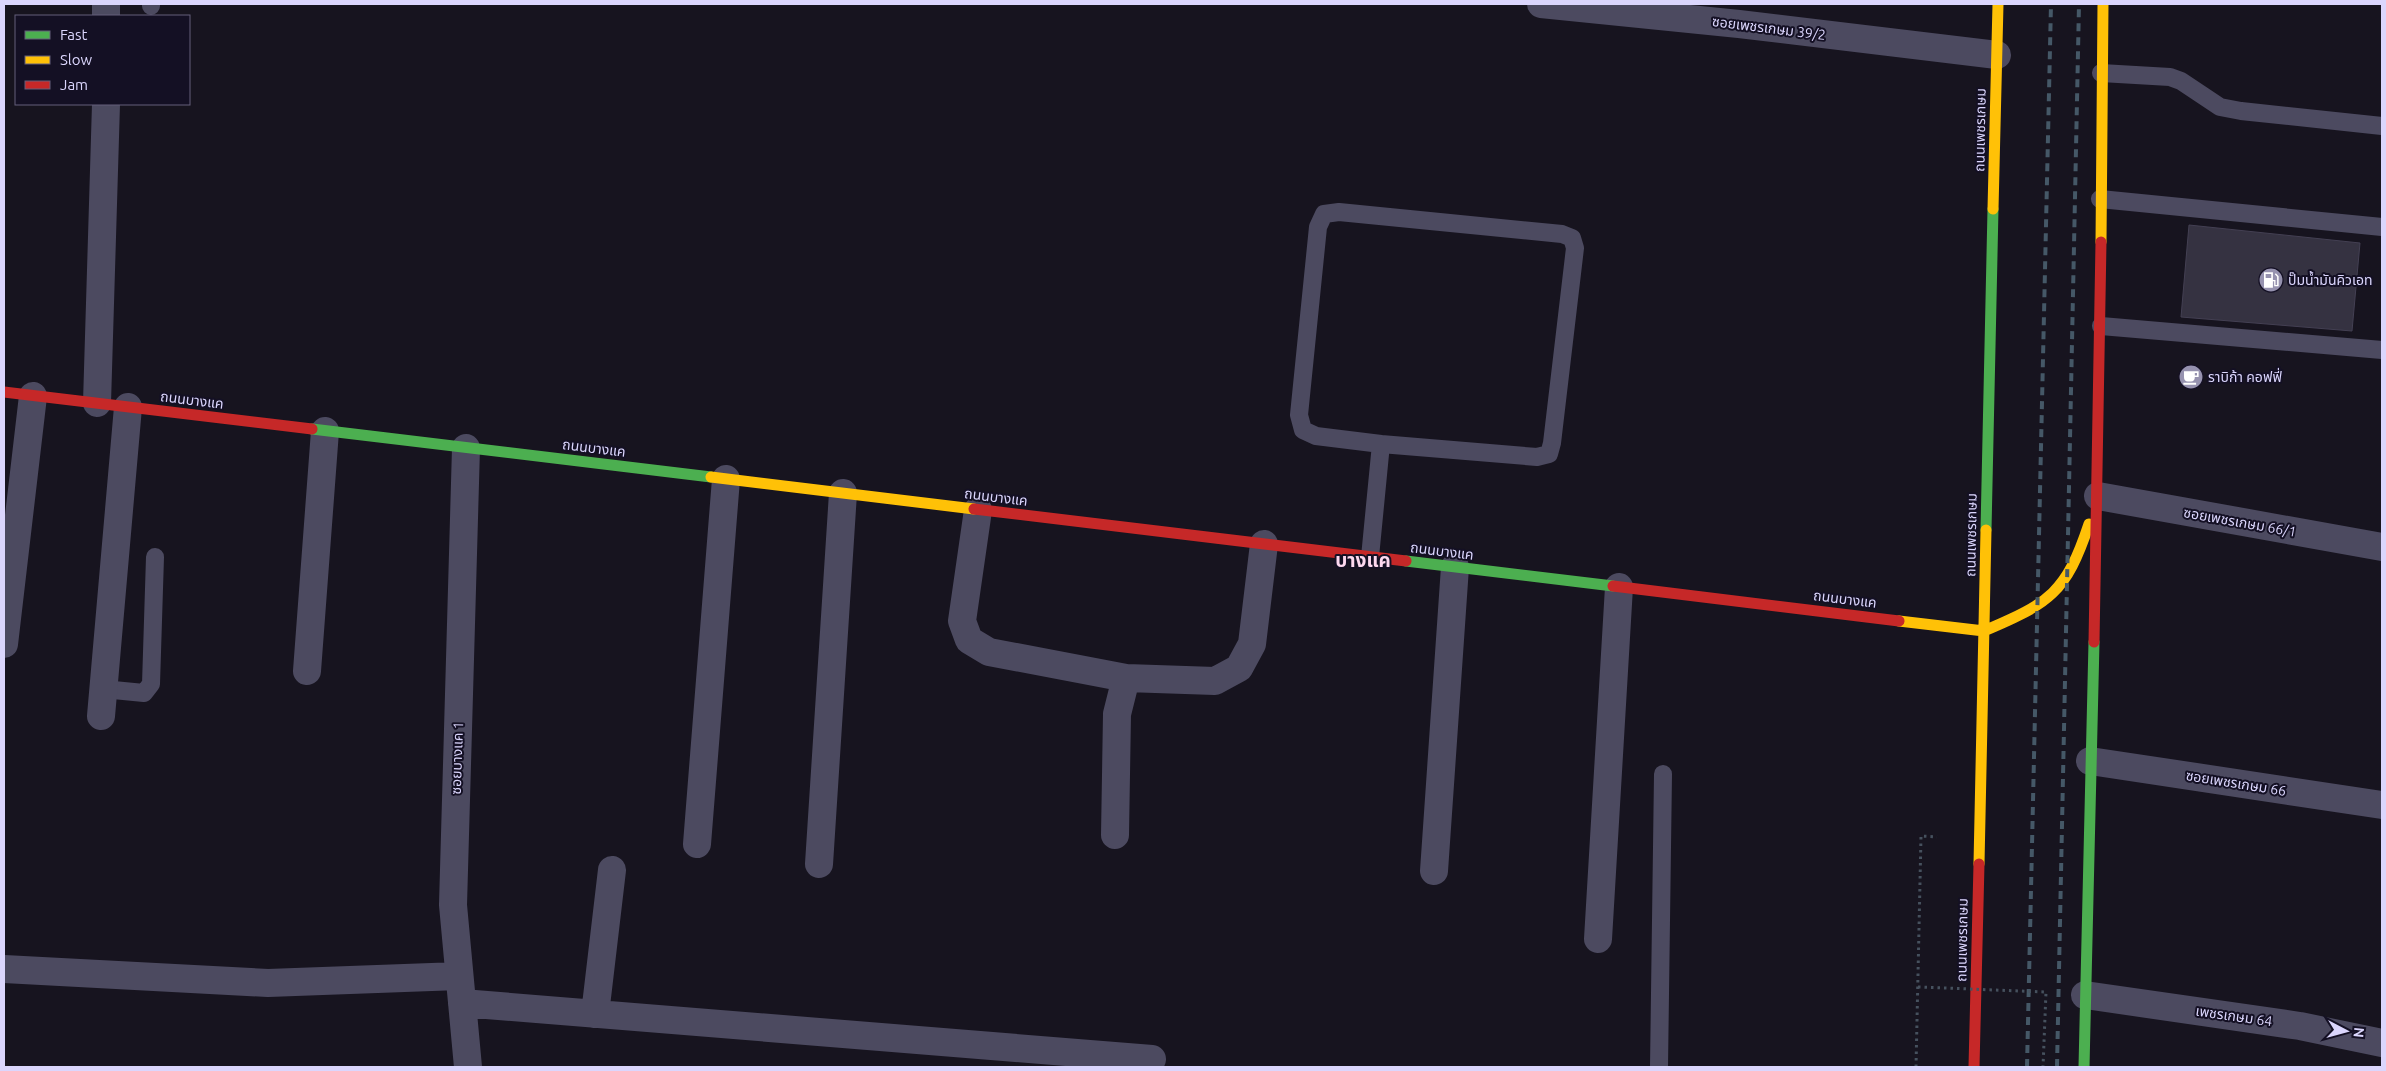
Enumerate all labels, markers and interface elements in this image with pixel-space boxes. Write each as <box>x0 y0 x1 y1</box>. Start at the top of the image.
street label: ซอยเพชรเกษม 39/2 <box>1711 13 1827 43</box>
legend <box>15 15 190 105</box>
text: Fast <box>60 26 88 43</box>
text: Slow <box>60 51 93 68</box>
text: Jam <box>60 76 88 93</box>
street label: ถนนเพชรเกษม <box>1971 88 1989 172</box>
fuel station icon: ปั๊มน้ำมันคิวเอท <box>2258 267 2284 293</box>
place label: ปั๊มน้ำมันคิวเอท <box>2288 270 2373 288</box>
cafe icon: ราบิก้า คอฟฟี่ <box>2178 364 2204 390</box>
place label: ราบิก้า คอฟฟี่ <box>2208 367 2282 385</box>
street label: ถนนบางแค <box>159 388 225 412</box>
street label: ถนนบางแค <box>561 436 627 460</box>
street label: ถนนบางแค <box>963 485 1029 509</box>
street label: ถนนเพชรเกษม <box>1962 493 1980 577</box>
street label: ซอยเพชรเกษม 66/1 <box>2182 504 2298 540</box>
street label: ถนนบางแค <box>1409 539 1475 563</box>
district label: บางแค <box>1335 549 1391 571</box>
street label: ถนนบางแค <box>1812 587 1878 611</box>
street label: ซอยบางแค 1 <box>448 721 466 795</box>
street label: ซอยเพชรเกษม 66 <box>2185 767 2287 799</box>
street label: ถนนเพชรเกษม <box>1953 898 1971 982</box>
street label: เพชรเกษม 64 <box>2195 1003 2273 1029</box>
north arrow <box>2321 1006 2371 1056</box>
text: N <box>2350 1026 2367 1038</box>

